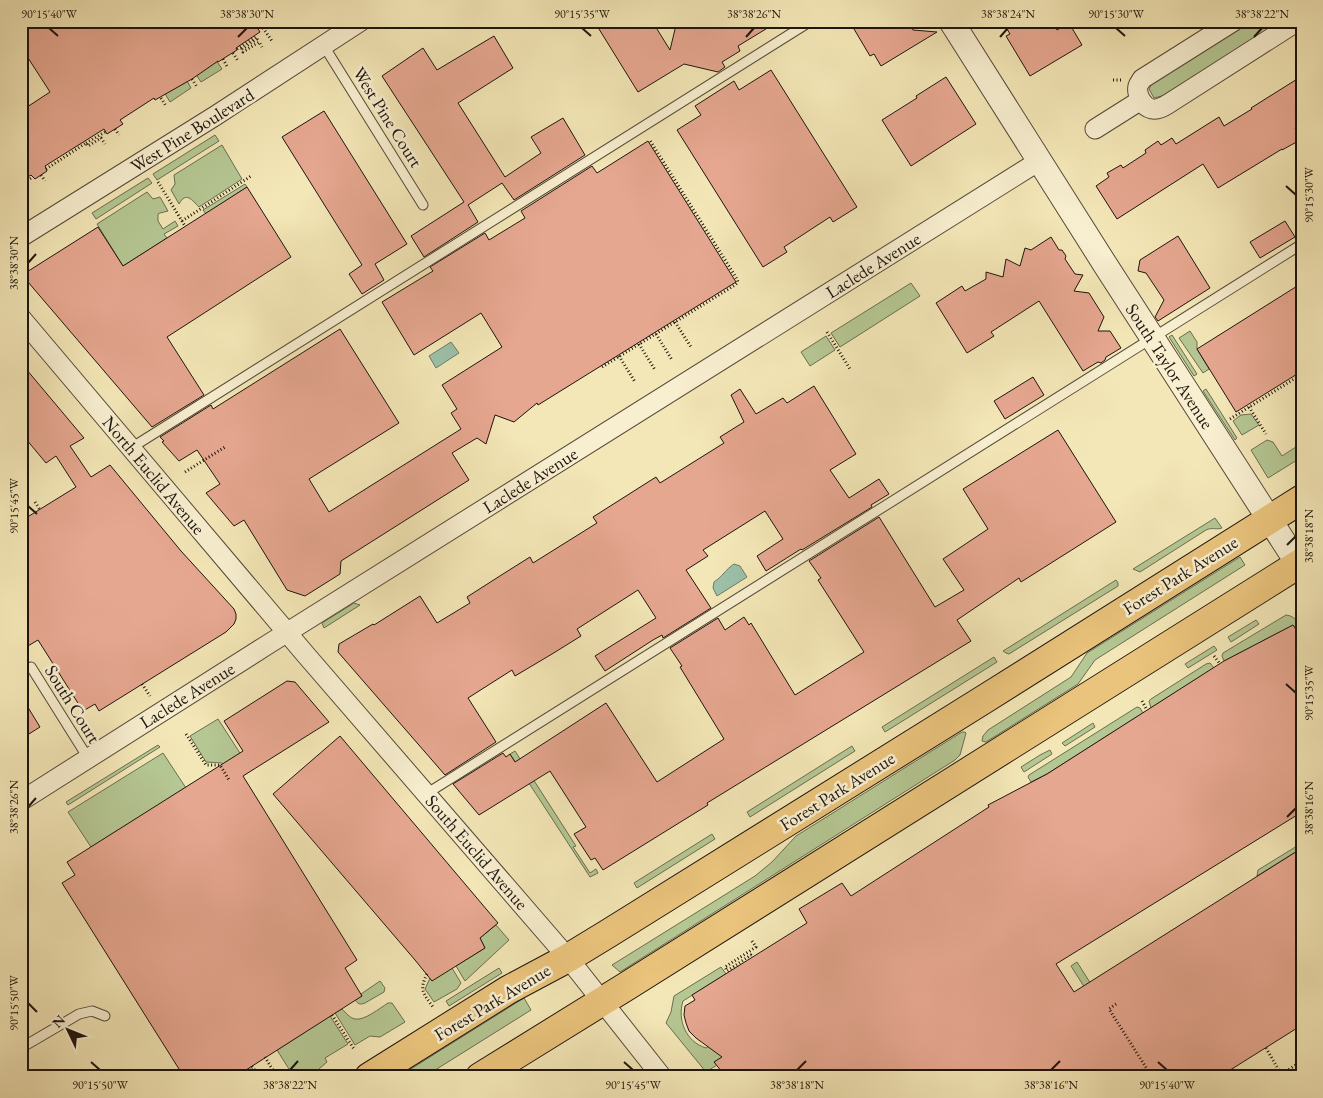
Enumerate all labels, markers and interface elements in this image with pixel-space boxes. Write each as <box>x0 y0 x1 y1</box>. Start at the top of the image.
text: 90°15'40"W <box>21 6 78 22</box>
text: 38°38'30"N <box>220 6 274 22</box>
text: 90°15'35"W <box>554 6 611 22</box>
text: 38°38'26"N <box>727 6 781 22</box>
text: 38°38'24"N <box>981 6 1035 22</box>
text: 90°15'30"W <box>1088 6 1145 22</box>
text: 38°38'22"N <box>1235 6 1289 22</box>
street label: West Pine Court <box>348 63 428 172</box>
street label: West Pine Boulevard <box>126 82 259 177</box>
text: 90°15'30"W <box>1301 166 1317 223</box>
street label: Laclede Avenue <box>821 227 925 303</box>
text: 38°38'30"N <box>6 236 22 290</box>
street label: South Taylor Avenue <box>1121 299 1219 433</box>
street label: North Euclid Avenue <box>98 411 210 539</box>
street label: Laclede Avenue <box>478 442 582 518</box>
text: 90°15'45"W <box>6 477 22 534</box>
text: 38°38'18"N <box>1301 509 1317 563</box>
street label: Forest Park Avenue <box>1118 530 1242 620</box>
street label: Laclede Avenue <box>135 657 239 733</box>
street label: South Court <box>40 661 106 748</box>
text: 90°15'35"W <box>1301 664 1317 721</box>
street label: Forest Park Avenue <box>775 746 899 836</box>
text: 38°38'26"N <box>6 780 22 834</box>
text: 38°38'16"N <box>1301 781 1317 835</box>
street label: South Euclid Avenue <box>421 790 533 914</box>
street label: Forest Park Avenue <box>430 958 554 1046</box>
text: 90°15'50"W <box>6 974 22 1031</box>
north arrow <box>42 1006 92 1056</box>
text: N <box>48 1010 69 1031</box>
text: 90°15'50"W <box>72 1077 129 1093</box>
text: 38°38'22"N <box>263 1077 317 1093</box>
text: 90°15'45"W <box>605 1077 662 1093</box>
text: 38°38'18"N <box>770 1077 824 1093</box>
text: 38°38'16"N <box>1024 1077 1078 1093</box>
text: 90°15'40"W <box>1139 1077 1196 1093</box>

